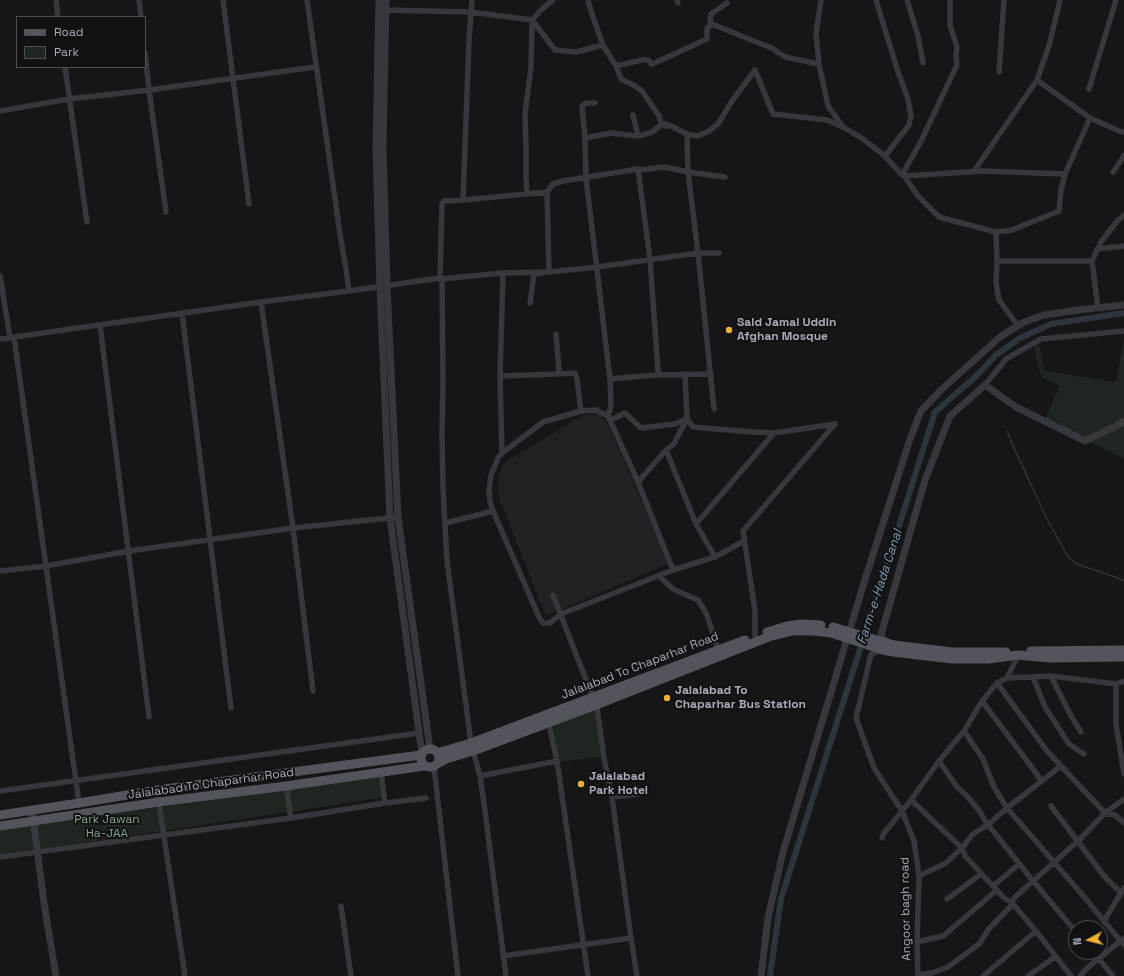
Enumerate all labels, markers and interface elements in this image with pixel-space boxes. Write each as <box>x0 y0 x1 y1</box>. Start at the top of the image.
legend <box>16 16 146 68</box>
text: Road <box>54 24 83 40</box>
text: Park <box>54 44 79 60</box>
place label: Said Jamal Uddin Afghan Mosque <box>737 316 836 344</box>
marker: Said Jamal Uddin Afghan Mosque <box>724 325 734 335</box>
water label: Farm-e-Hada Canal <box>854 528 906 646</box>
street label: Jalalabad To Chaparhar Road <box>559 629 721 703</box>
place label: Jalalabad To Chaparhar Bus Station <box>675 684 806 712</box>
marker: Jalalabad To Chaparhar Bus Station <box>662 693 672 703</box>
street label: Jalalabad To Chaparhar Road <box>127 765 295 803</box>
place label: Jalalabad Park Hotel <box>589 770 648 798</box>
marker: Jalalabad Park Hotel <box>576 779 586 789</box>
park label: Park Jawan Ha-JAA <box>74 813 140 841</box>
street label: Angoor bagh road <box>898 857 914 961</box>
north arrow <box>1068 920 1108 960</box>
text: N <box>1070 937 1084 946</box>

